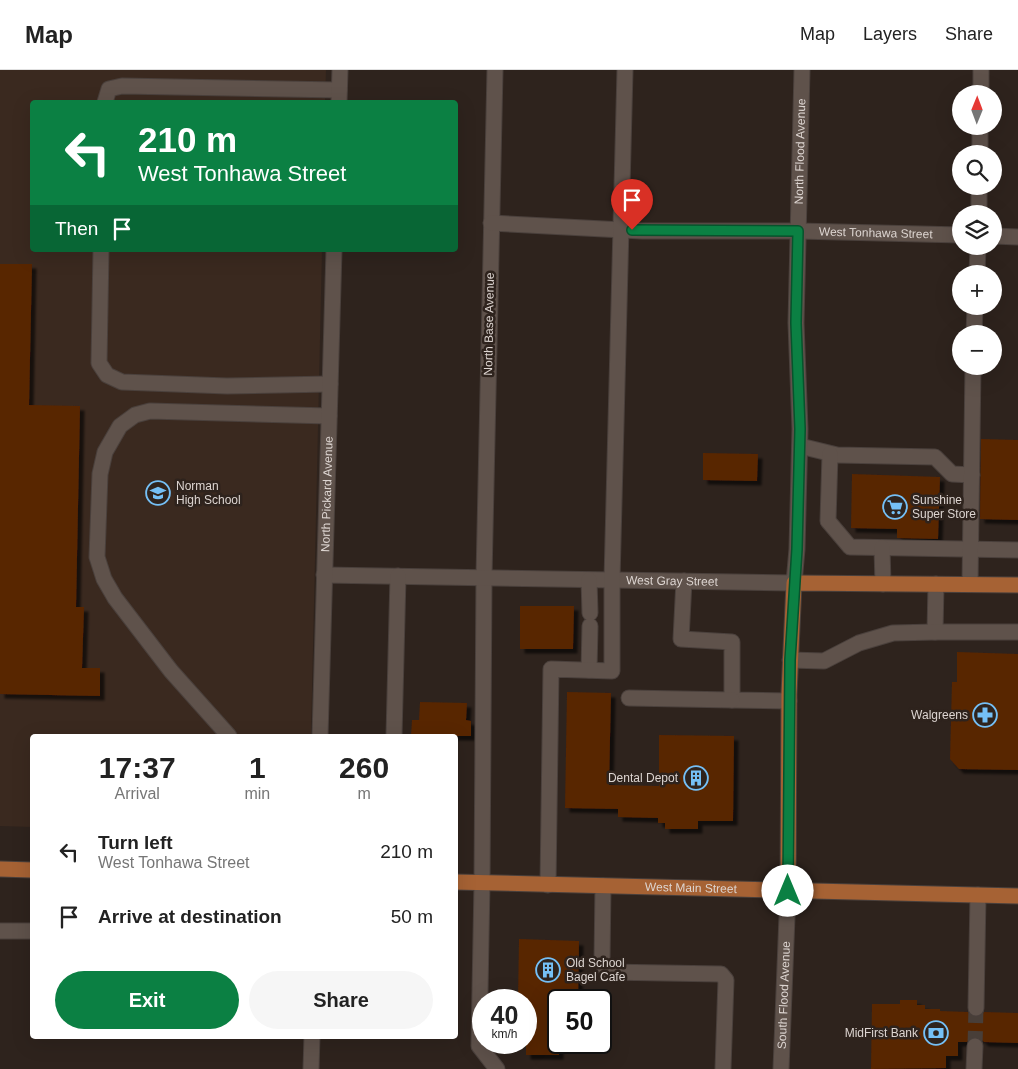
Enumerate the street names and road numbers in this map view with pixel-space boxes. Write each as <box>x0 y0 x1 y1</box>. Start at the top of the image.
street label: North Flood Avenue <box>792 98 808 205</box>
street label: West Tonhawa Street <box>819 225 933 241</box>
street label: North Base Avenue <box>481 272 497 376</box>
street label: North Pickard Avenue <box>318 436 336 552</box>
street label: West Gray Street <box>626 573 719 589</box>
street label: West Main Street <box>645 880 738 896</box>
street label: South Flood Avenue <box>775 940 793 1049</box>

